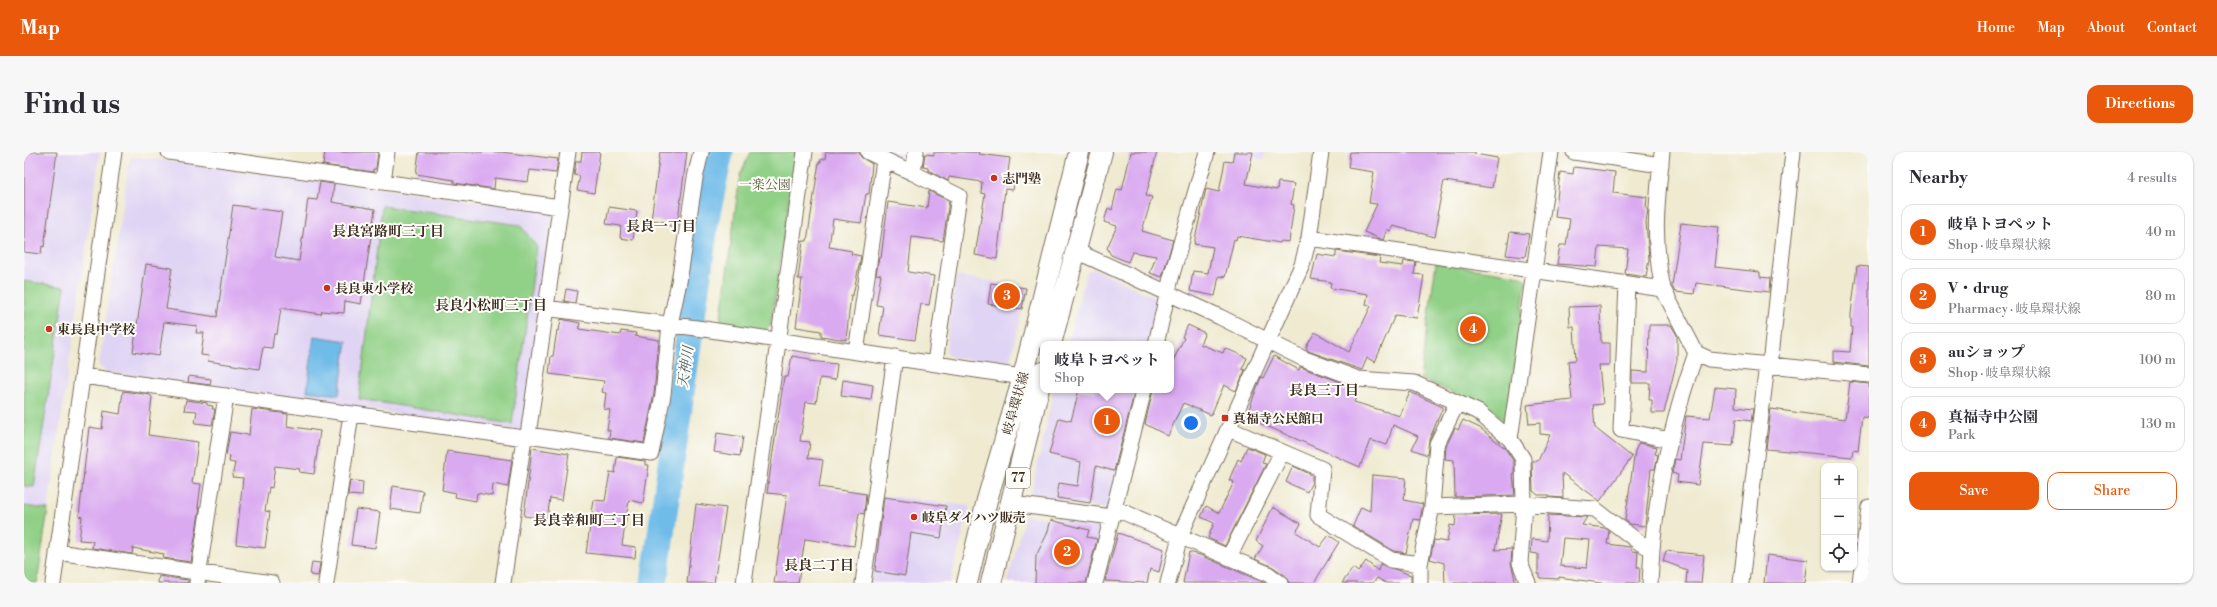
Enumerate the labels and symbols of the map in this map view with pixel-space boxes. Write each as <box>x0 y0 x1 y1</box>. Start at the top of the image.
place label: 志門塾 <box>1002 171 1041 187</box>
marker: 志門塾 <box>989 173 999 183</box>
park label: 一楽公園 <box>739 177 791 193</box>
district label: 長良一丁目 <box>626 218 696 236</box>
district label: 長良宮路町三丁目 <box>332 223 444 241</box>
place label: 長良東小学校 <box>335 281 414 297</box>
pin: 3 <box>994 281 1020 311</box>
marker: 長良東小学校 <box>322 283 332 293</box>
district label: 長良小松町三丁目 <box>435 297 547 315</box>
pin: 4 <box>1460 314 1486 344</box>
place label: 東長良中学校 <box>57 322 136 338</box>
marker: 東長良中学校 <box>44 324 54 334</box>
water label: 天神川 <box>674 343 698 389</box>
street label: 岐阜環状線 <box>999 370 1033 437</box>
district label: 長良三丁目 <box>1289 382 1359 400</box>
pin: 1 <box>1094 406 1120 436</box>
place label: 真福寺公民館口 <box>1233 411 1324 427</box>
your location <box>1181 413 1201 433</box>
marker: 真福寺公民館口 <box>1220 413 1230 423</box>
road number: 77 <box>1006 468 1030 488</box>
place label: 岐阜ダイハツ販売 <box>922 510 1025 526</box>
district label: 長良幸和町三丁目 <box>533 512 645 530</box>
marker: 岐阜ダイハツ販売 <box>909 512 919 522</box>
pin: 2 <box>1054 537 1080 567</box>
district label: 長良二丁目 <box>784 557 854 575</box>

